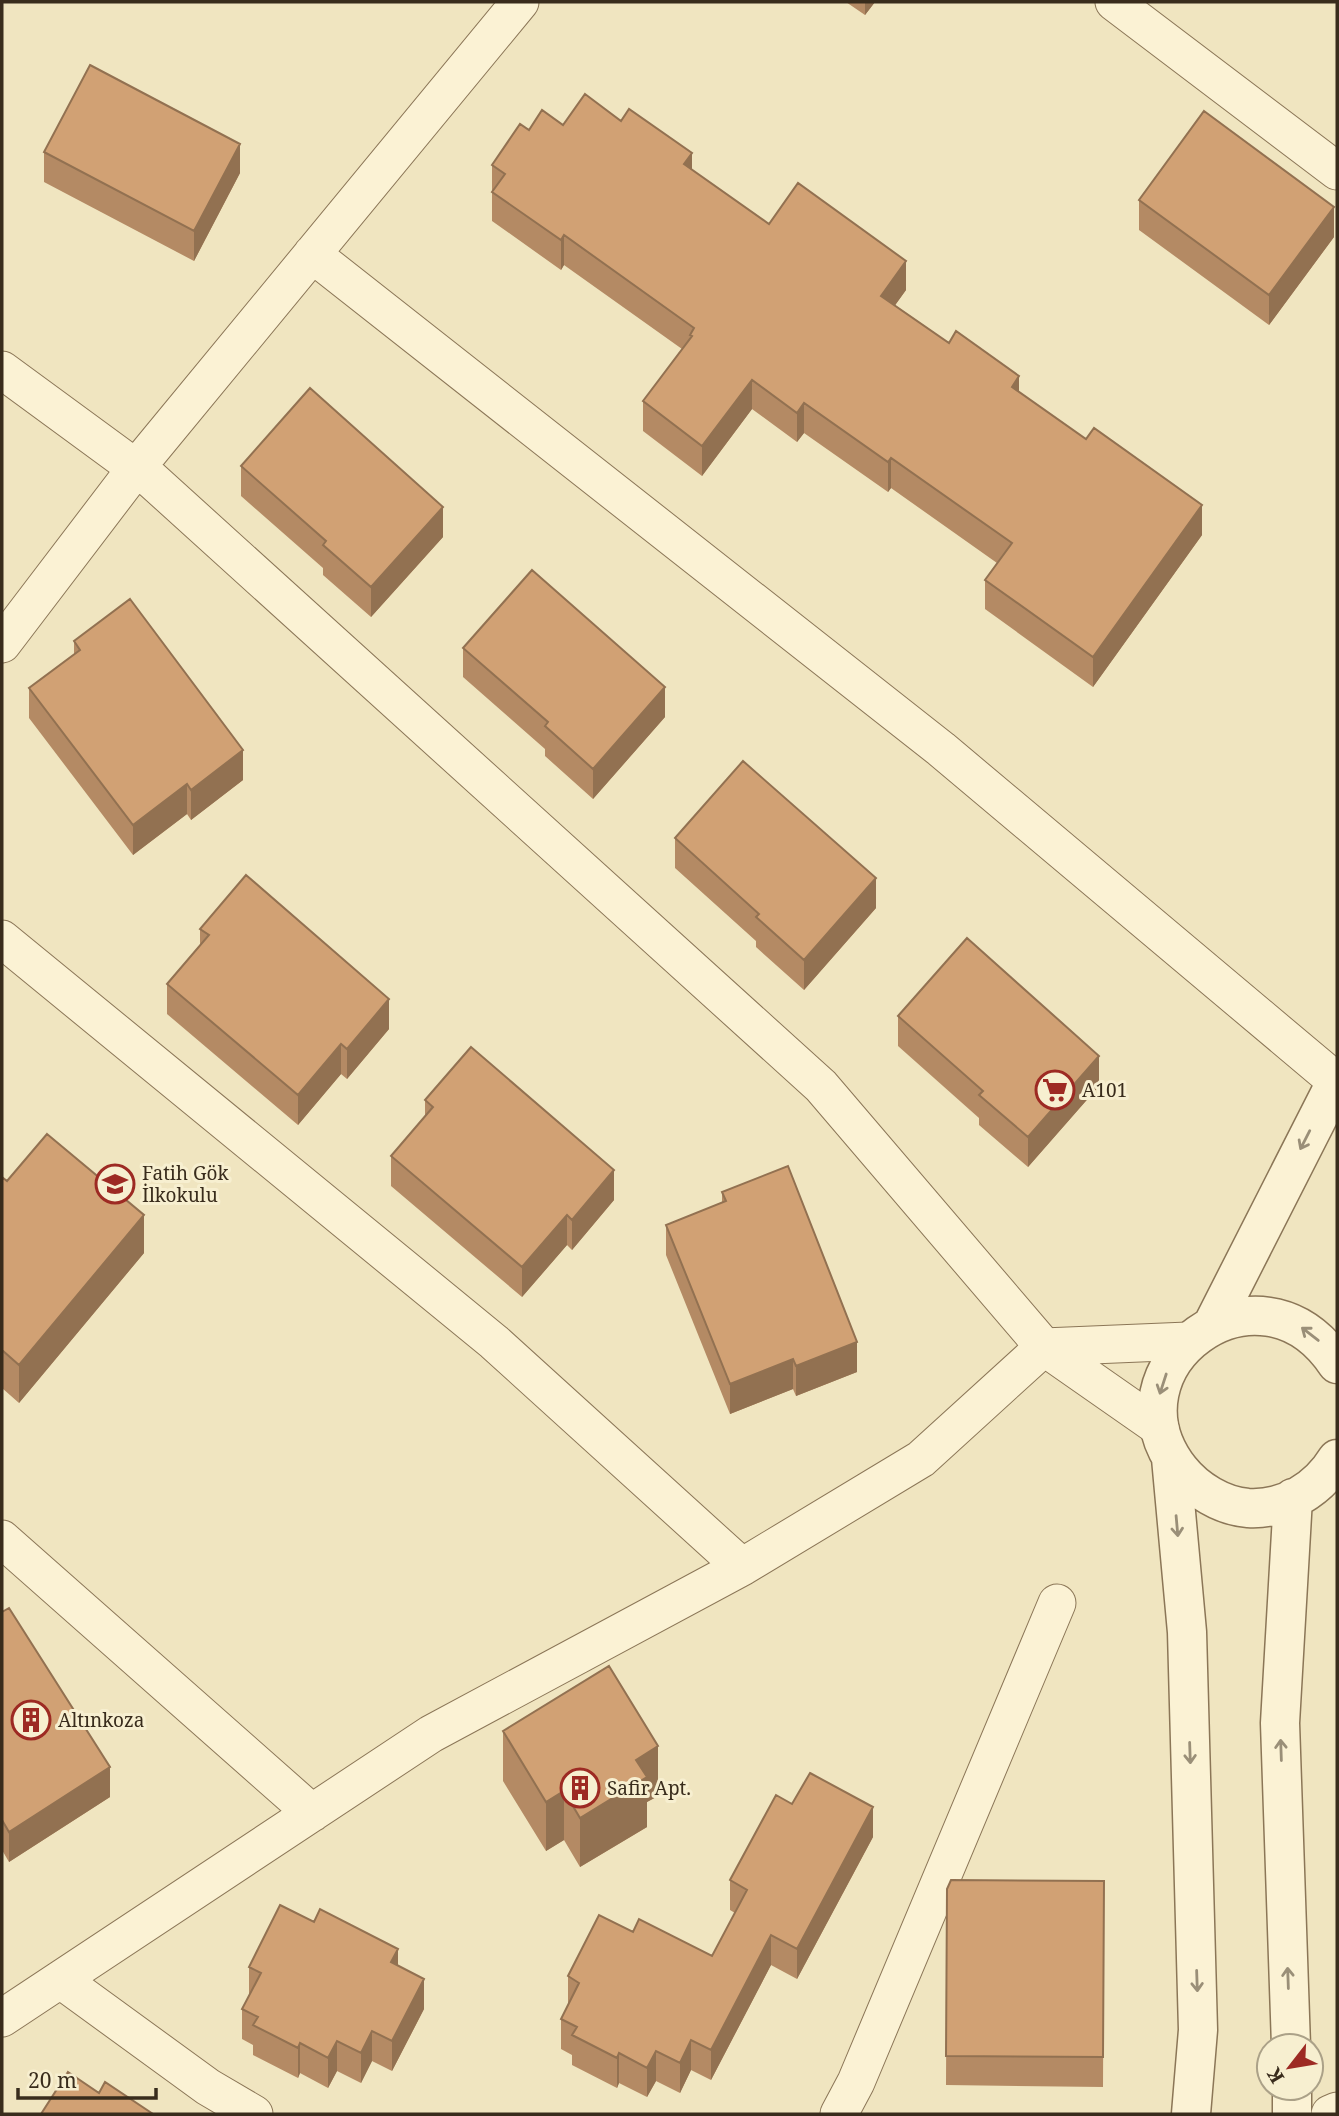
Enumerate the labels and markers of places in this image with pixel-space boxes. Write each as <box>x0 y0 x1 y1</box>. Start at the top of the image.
supermarket icon: A101 <box>1034 1069 1076 1111</box>
place label: A101 <box>1082 1077 1127 1103</box>
place label: Fatih Gök İlkokulu <box>142 1160 229 1208</box>
school or university icon: Fatih Gök İlkokulu <box>94 1163 136 1205</box>
building icon: Altınkoza <box>10 1699 52 1741</box>
place label: Altınkoza <box>58 1707 144 1733</box>
building icon: Safir Apt. <box>559 1767 601 1809</box>
place label: Safir Apt. <box>607 1775 691 1801</box>

